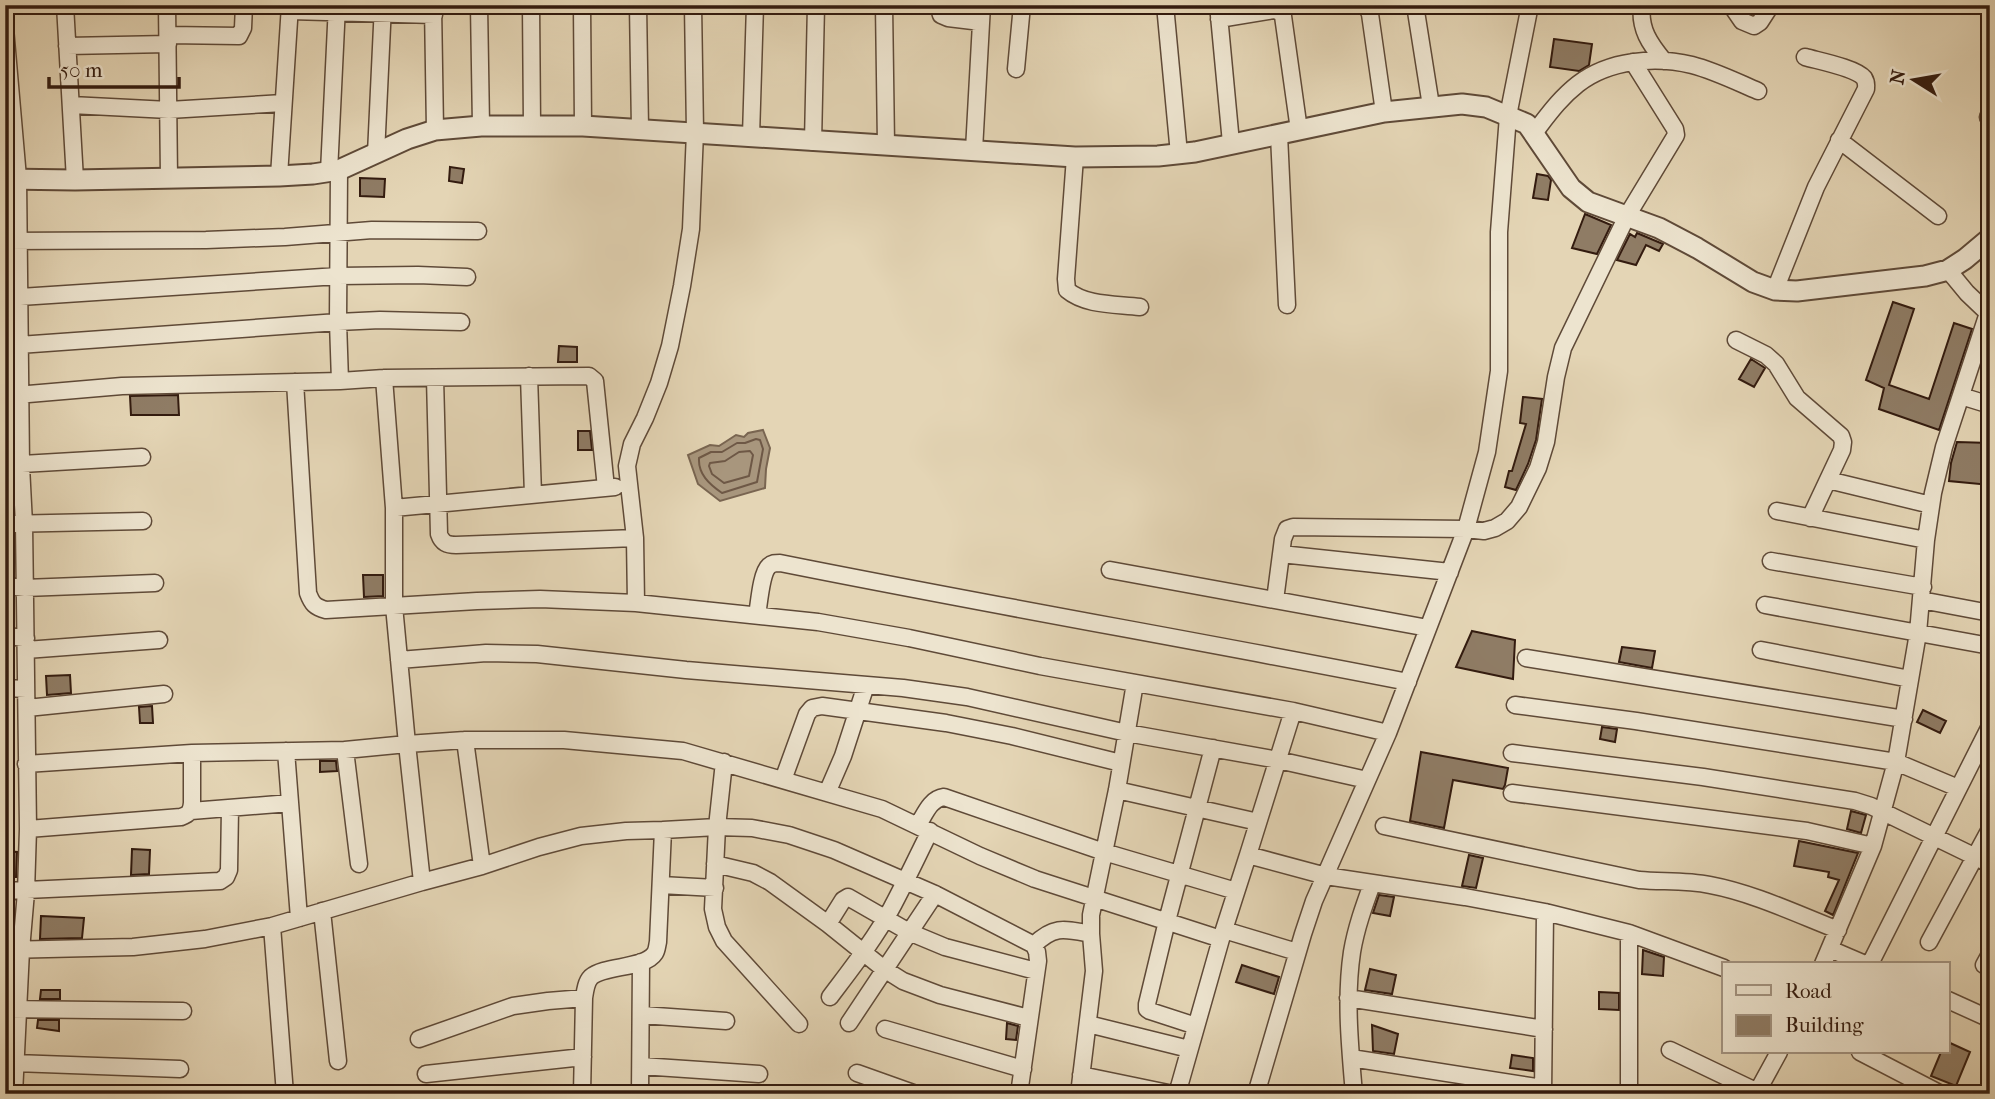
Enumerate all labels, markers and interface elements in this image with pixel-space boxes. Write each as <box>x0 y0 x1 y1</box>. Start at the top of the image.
scale bar <box>49 46 178 90</box>
north arrow <box>1880 46 1950 116</box>
text: 50 m <box>60 58 103 82</box>
text: N <box>1886 67 1911 86</box>
legend <box>1722 962 1950 1054</box>
text: Road <box>1785 979 1832 1003</box>
text: Building <box>1785 1013 1864 1037</box>

